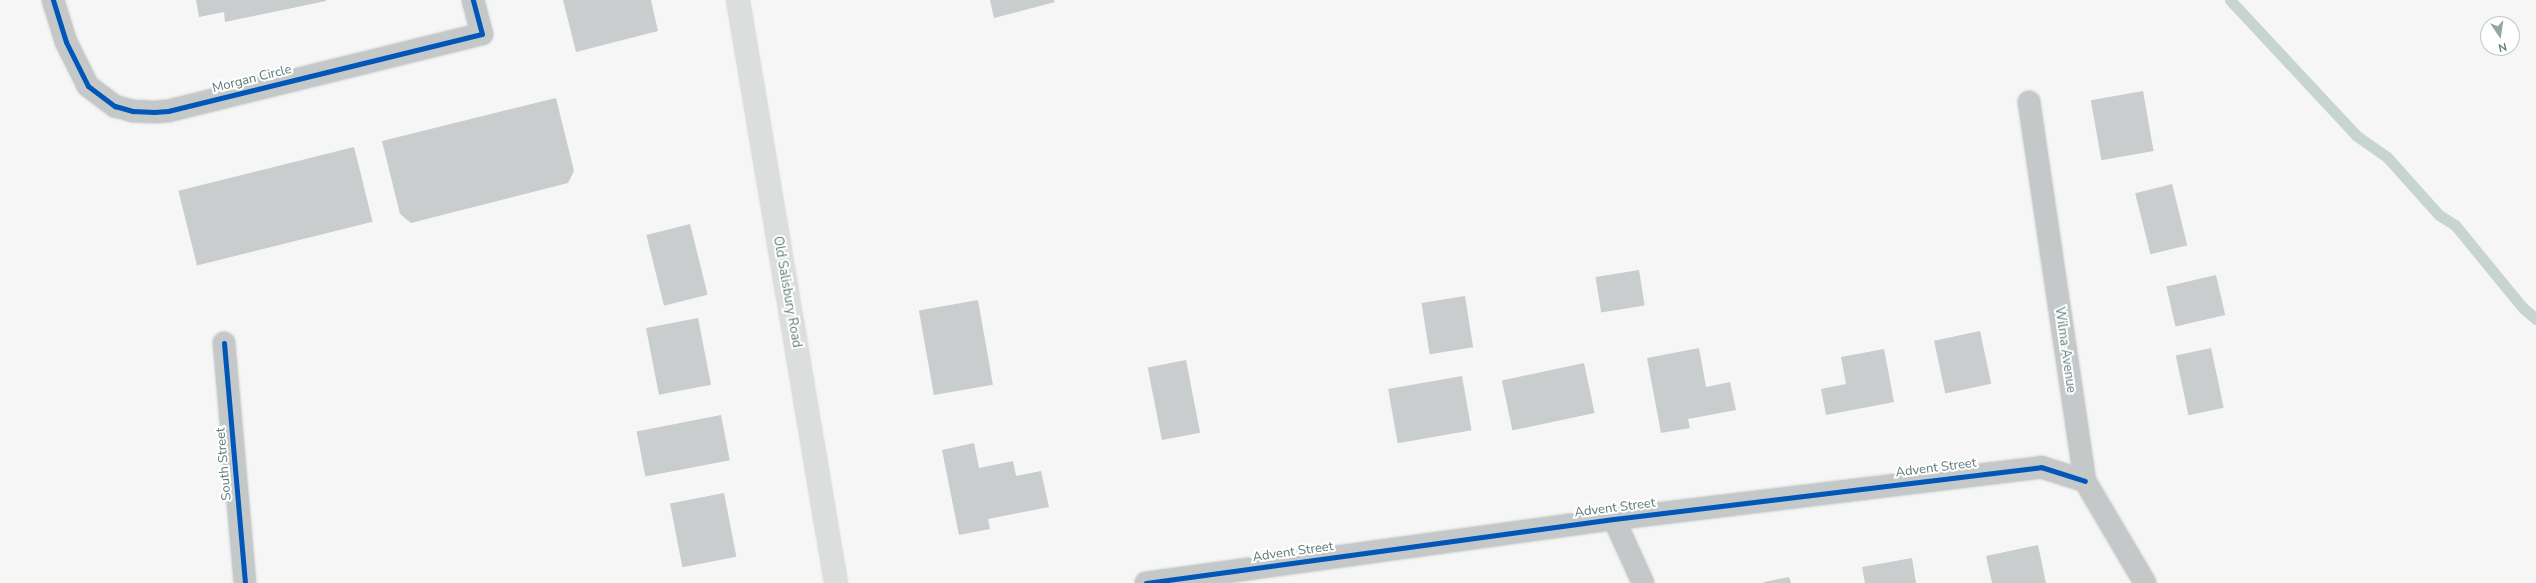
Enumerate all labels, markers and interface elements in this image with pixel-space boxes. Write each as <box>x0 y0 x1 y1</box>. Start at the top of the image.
north arrow <box>2480 16 2520 56</box>
text: N <box>2497 39 2508 55</box>
street label: Morgan Circle <box>211 62 293 96</box>
street label: Old Salisbury Road <box>770 235 804 349</box>
street label: Wilma Avenue <box>2051 306 2079 394</box>
street label: South Street <box>213 427 235 501</box>
street label: Advent Street <box>1895 455 1977 481</box>
street label: Advent Street <box>1574 495 1656 521</box>
street label: Advent Street <box>1252 539 1334 565</box>

